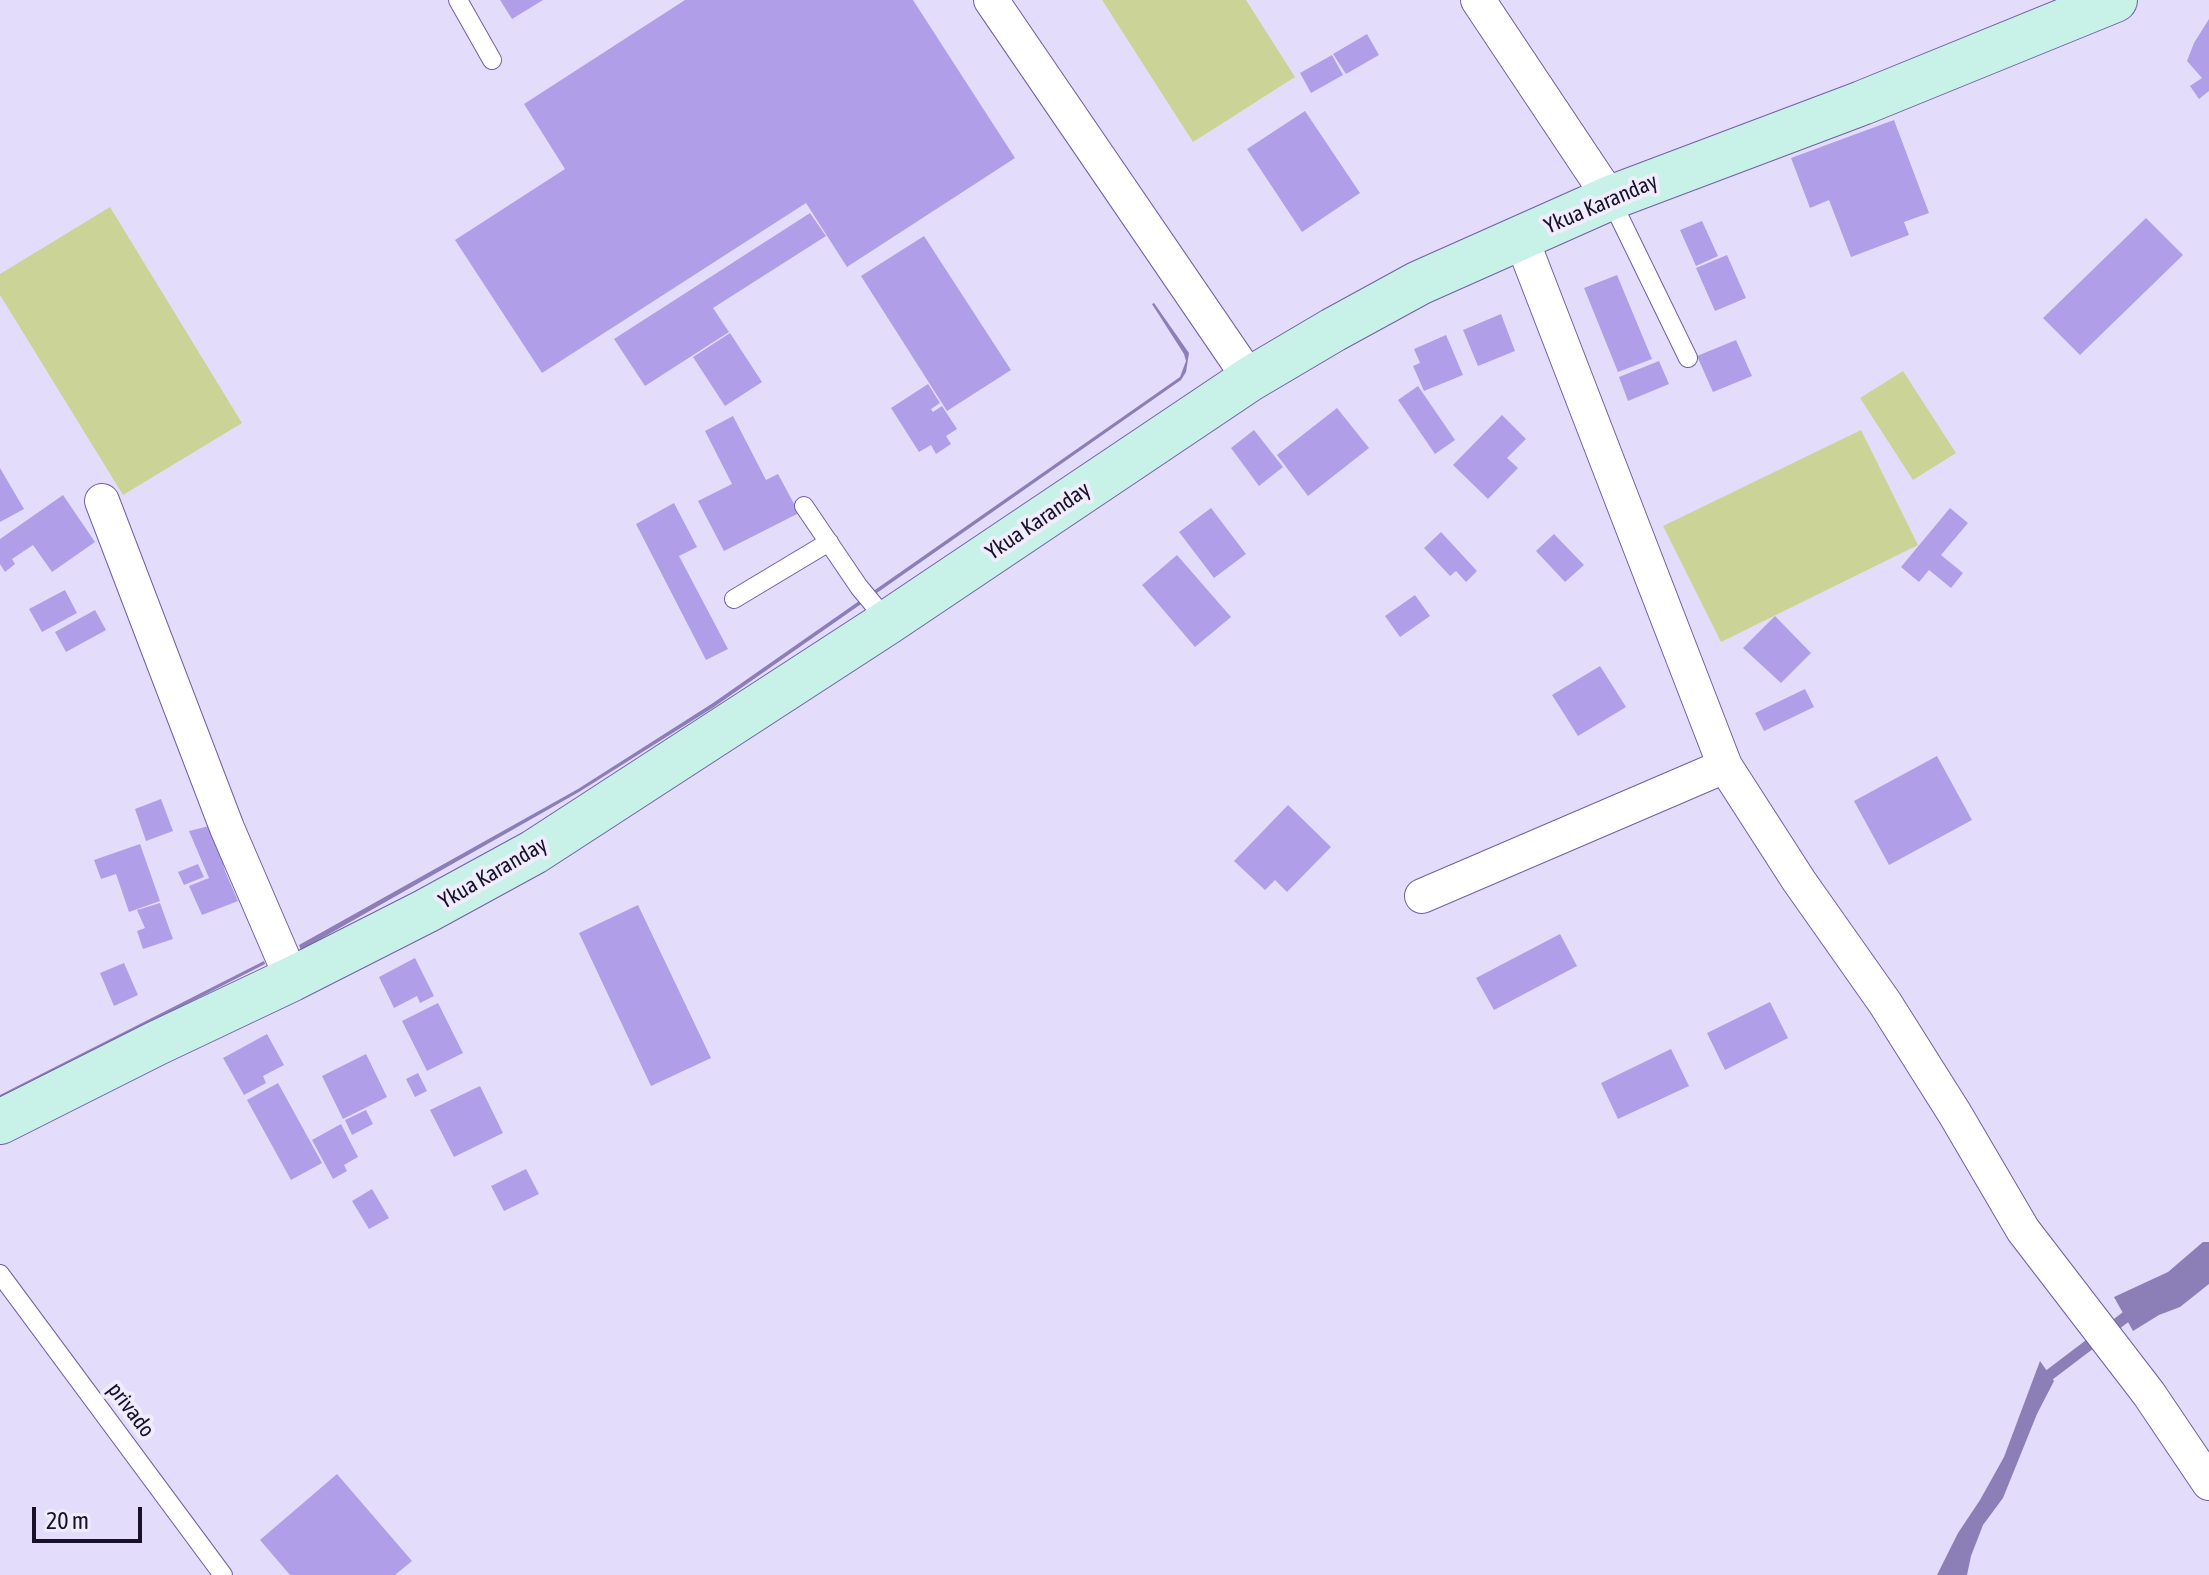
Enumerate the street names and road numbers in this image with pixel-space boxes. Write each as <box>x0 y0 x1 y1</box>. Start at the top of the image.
street label: Ykua Karanday <box>1540 168 1662 240</box>
street label: Ykua Karanday <box>981 476 1095 566</box>
street label: Ykua Karanday <box>434 831 552 915</box>
street label: privado <box>102 1377 160 1443</box>

